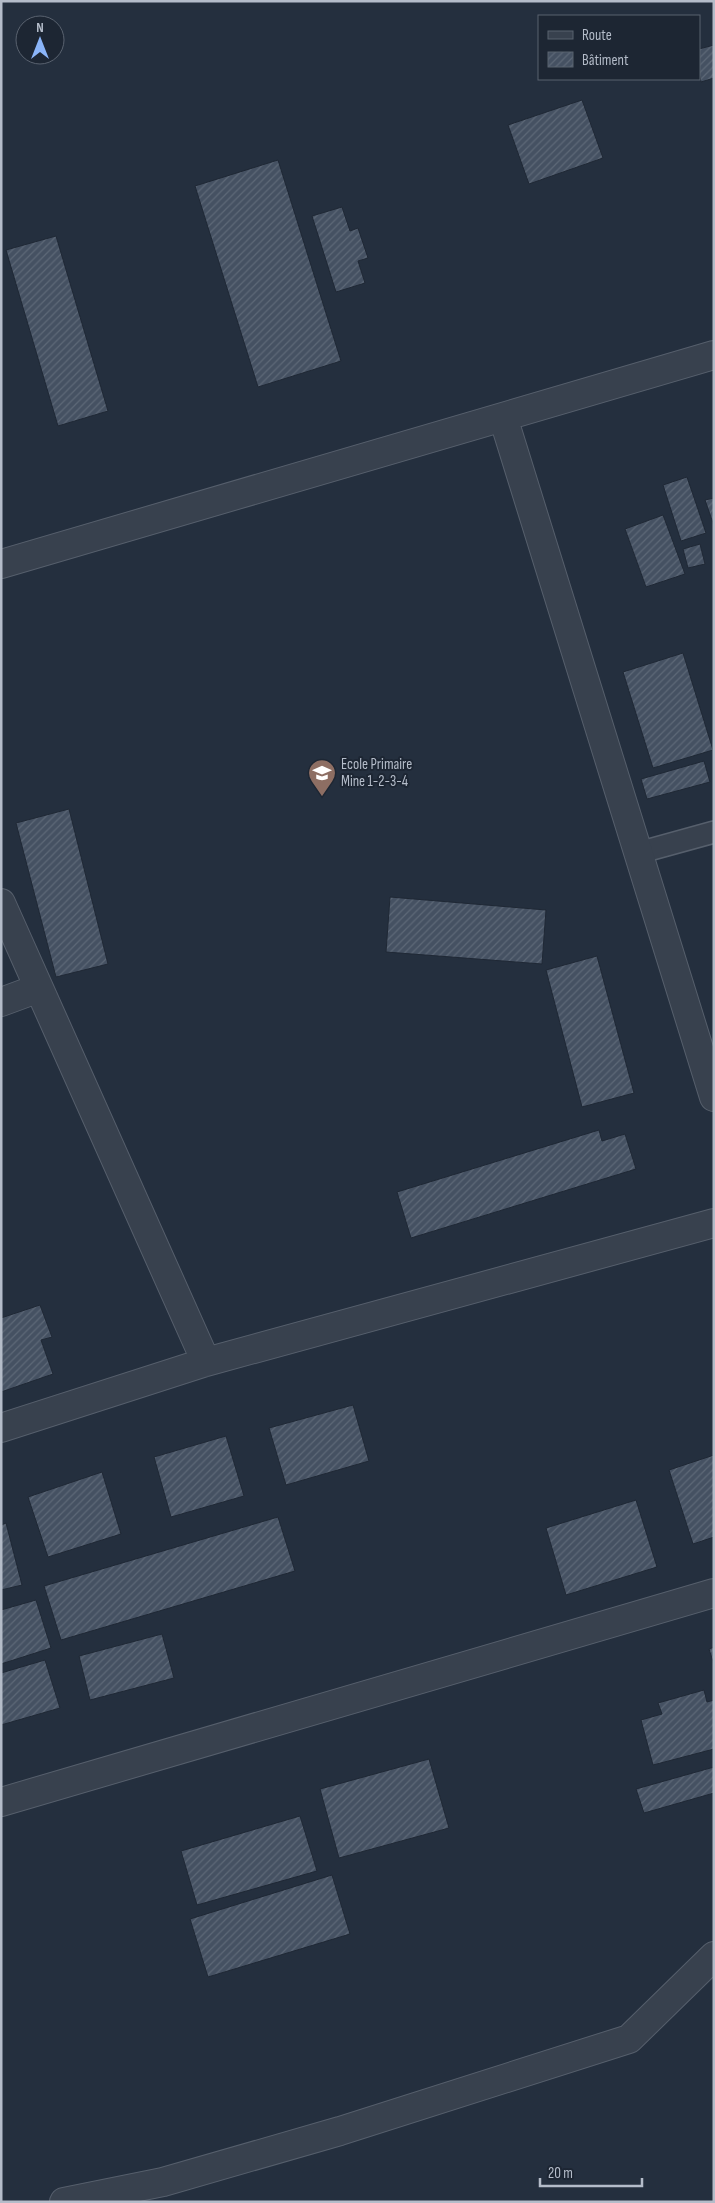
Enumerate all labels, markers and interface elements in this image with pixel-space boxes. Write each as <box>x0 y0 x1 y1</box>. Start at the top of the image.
north arrow <box>15 15 65 65</box>
legend <box>538 15 700 80</box>
text: N <box>36 19 44 36</box>
text: Route <box>582 26 612 45</box>
text: Bâtiment <box>582 51 629 70</box>
place label: Ecole Primaire Mine 1-2-3-4 <box>341 755 412 791</box>
school or university icon: Ecole Primaire Mine 1-2-3-4 <box>307 758 337 797</box>
scale bar <box>540 2156 642 2188</box>
text: 20 m <box>548 2164 573 2183</box>

